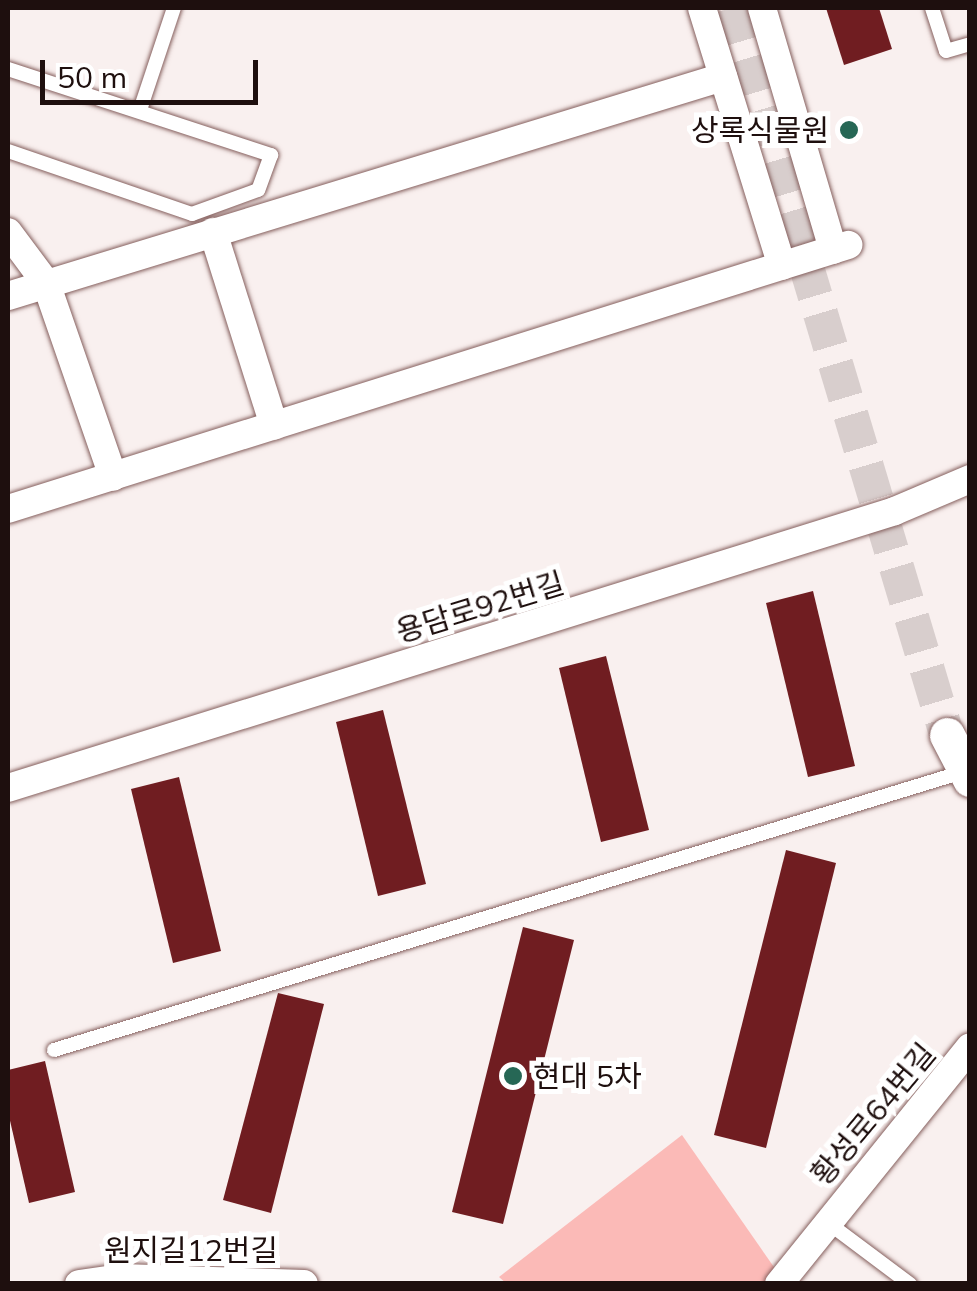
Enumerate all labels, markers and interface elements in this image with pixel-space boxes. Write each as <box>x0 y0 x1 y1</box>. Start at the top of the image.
scale bar <box>45 40 262 102</box>
text: 50 m <box>57 58 127 96</box>
place label: 상록식물원 <box>691 112 829 148</box>
marker: 상록식물원 <box>838 119 860 141</box>
street label: 용담로92번길 <box>392 564 568 650</box>
street label: 황성로64번길 <box>803 1036 943 1192</box>
place label: 현대 5차 <box>533 1058 642 1094</box>
marker: 현대 5차 <box>502 1065 524 1087</box>
street label: 원지길12번길 <box>104 1232 278 1268</box>

